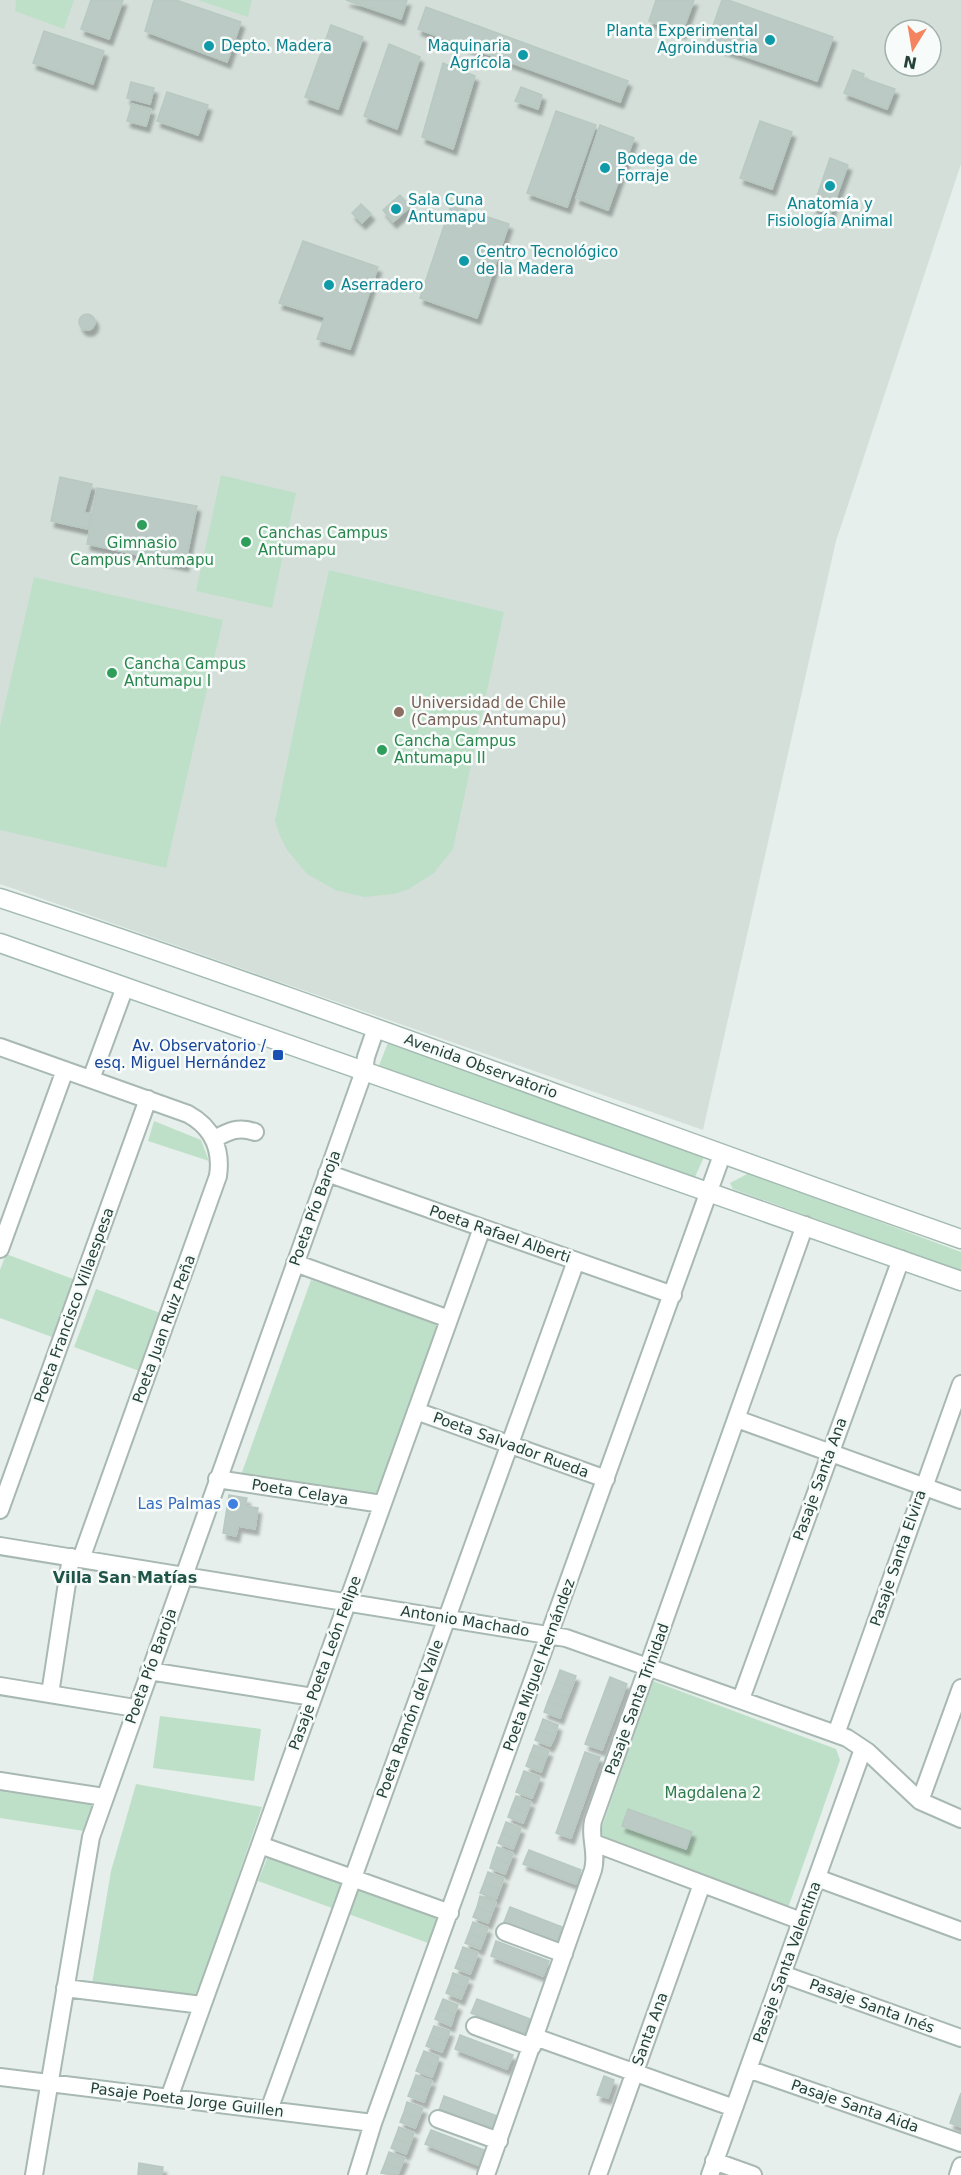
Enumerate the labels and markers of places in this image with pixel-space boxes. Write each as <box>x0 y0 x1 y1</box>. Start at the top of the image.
place label: Planta Experimental Agroindustria <box>606 22 758 57</box>
marker: Planta Experimental Agroindustria <box>763 33 777 47</box>
place label: Depto. Madera <box>221 37 332 55</box>
place label: Maquinaria Agrícola <box>427 37 511 72</box>
marker: Depto. Madera <box>202 39 216 53</box>
marker: Maquinaria Agrícola <box>516 48 530 62</box>
place label: Bodega de Forraje <box>617 150 697 185</box>
marker: Bodega de Forraje <box>598 161 612 175</box>
marker: Anatomía y Fisiología Animal <box>823 179 837 193</box>
place label: Sala Cuna Antumapu <box>408 191 486 226</box>
place label: Anatomía y Fisiología Animal <box>767 195 893 230</box>
marker: Sala Cuna Antumapu <box>389 202 403 216</box>
place label: Centro Tecnológico de la Madera <box>476 243 618 278</box>
marker: Centro Tecnológico de la Madera <box>457 254 471 268</box>
place label: Aserradero <box>341 276 423 294</box>
marker: Aserradero <box>322 278 336 292</box>
marker: Gimnasio Campus Antumapu <box>135 518 149 532</box>
place label: Canchas Campus Antumapu <box>258 524 388 559</box>
place label: Gimnasio Campus Antumapu <box>70 534 214 569</box>
marker: Canchas Campus Antumapu <box>239 535 253 549</box>
place label: Cancha Campus Antumapu I <box>124 655 246 690</box>
marker: Cancha Campus Antumapu I <box>105 666 119 680</box>
place label: Universidad de Chile (Campus Antumapu) <box>411 694 567 729</box>
marker: Universidad de Chile (Campus Antumapu) <box>392 705 406 719</box>
place label: Cancha Campus Antumapu II <box>394 732 516 767</box>
marker: Cancha Campus Antumapu II <box>375 743 389 757</box>
place label: Av. Observatorio / esq. Miguel Hernández <box>94 1037 267 1072</box>
marker: Av. Observatorio / esq. Miguel Hernández <box>271 1048 285 1062</box>
place label: Las Palmas <box>138 1495 221 1513</box>
marker: Las Palmas <box>226 1497 240 1511</box>

